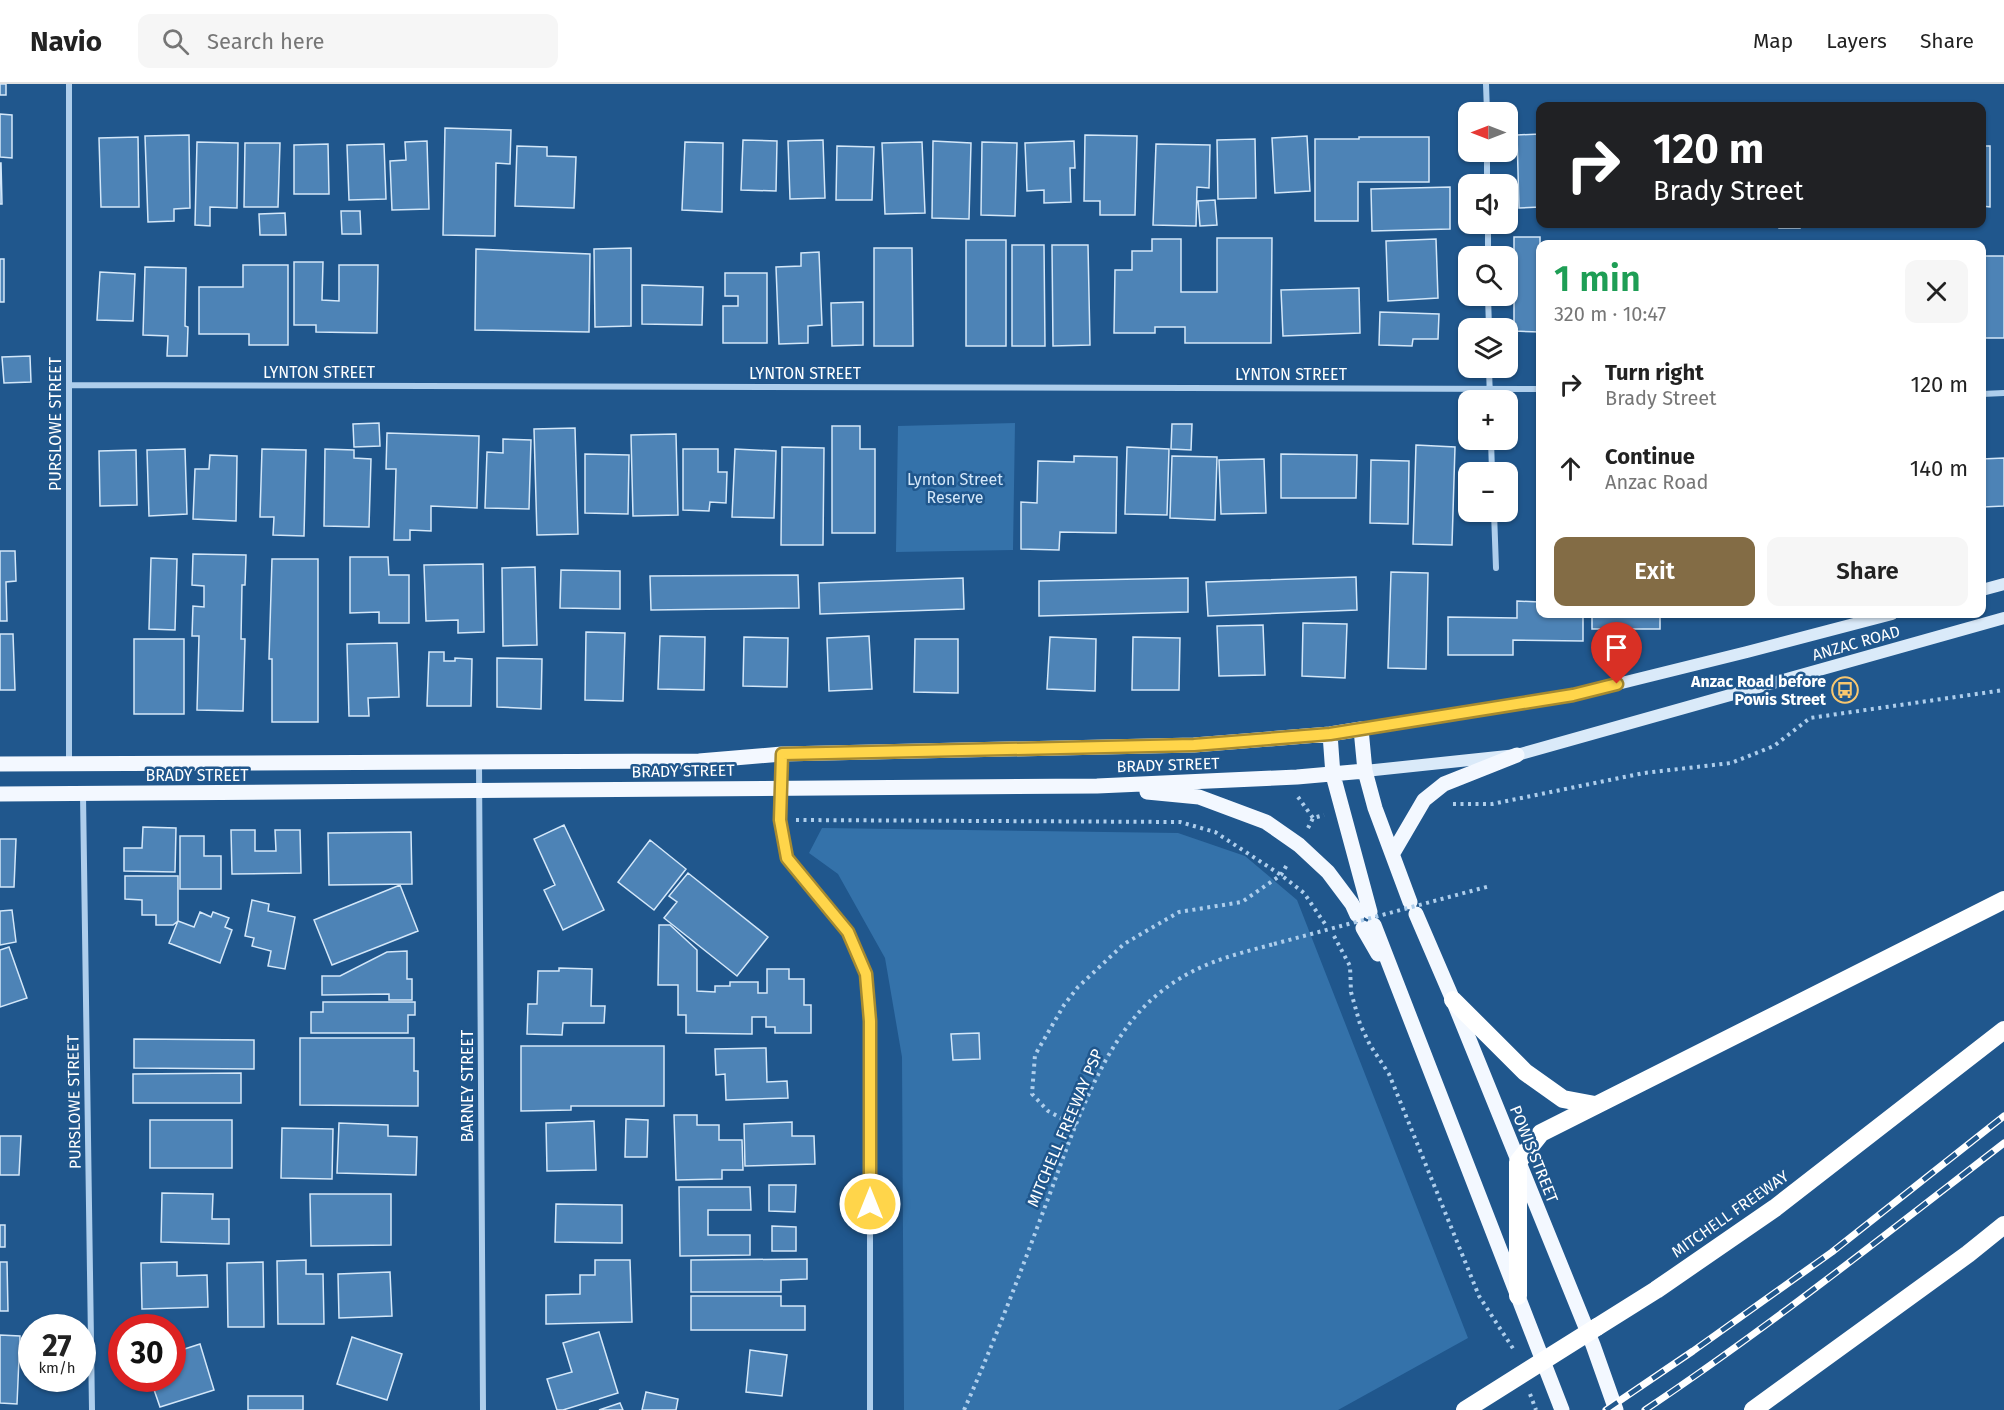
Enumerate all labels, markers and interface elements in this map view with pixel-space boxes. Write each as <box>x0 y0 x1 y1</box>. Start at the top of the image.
search box <box>138 14 558 68</box>
text: Navio <box>30 25 102 58</box>
icon: search <box>159 25 192 58</box>
text: Search here <box>207 28 325 55</box>
text: Map <box>1753 28 1793 54</box>
text: Layers <box>1826 28 1887 54</box>
text: Share <box>1920 28 1974 54</box>
north arrow <box>1458 102 1518 162</box>
map controls <box>1458 102 1518 522</box>
text: 120 m <box>1653 124 1764 174</box>
icon: right <box>1554 126 1632 204</box>
button: sound <box>1458 174 1518 234</box>
text: Brady Street <box>1653 175 1803 207</box>
button: search <box>1458 246 1518 306</box>
text: 1 min <box>1554 257 1641 301</box>
button: close <box>1905 260 1968 323</box>
text: 320 m · 10:47 <box>1554 302 1666 326</box>
button: layers <box>1458 318 1518 378</box>
street label: PURSLOWE STREET <box>46 356 65 491</box>
text: Turn right <box>1605 359 1704 386</box>
street label: LYNTON STREET <box>263 363 376 382</box>
street label: LYNTON STREET <box>749 364 862 383</box>
street label: LYNTON STREET <box>1235 365 1348 384</box>
icon: right <box>1554 368 1587 401</box>
text: 120 m <box>1911 371 1968 398</box>
text: Brady Street <box>1605 386 1716 410</box>
button: + <box>1458 390 1518 450</box>
text: Continue <box>1605 443 1695 470</box>
icon: ahead <box>1554 452 1587 485</box>
text: 140 m <box>1910 455 1968 482</box>
button: − <box>1458 462 1518 522</box>
park label: Lynton Street Reserve <box>907 470 1003 507</box>
text: Anzac Road <box>1605 470 1708 494</box>
button: Exit <box>1554 537 1755 606</box>
button: Share <box>1767 537 1968 606</box>
street label: ANZAC ROAD <box>1810 621 1902 665</box>
pin <box>1591 622 1642 684</box>
icon: arrive <box>1600 631 1633 664</box>
place label: Anzac Road before Powis Street <box>1690 672 1827 709</box>
bus stop icon: Anzac Road before Powis Street <box>1830 675 1860 705</box>
street label: BRADY STREET <box>1116 754 1221 776</box>
street label: BRADY STREET <box>631 761 735 781</box>
street label: BRADY STREET <box>145 766 249 785</box>
street label: BARNEY STREET <box>458 1029 477 1142</box>
street label: PURSLOWE STREET <box>63 1034 85 1169</box>
street label: MITCHELL FREEWAY PSP <box>1023 1046 1107 1210</box>
street label: POWIS STREET <box>1506 1103 1562 1206</box>
street label: MITCHELL FREEWAY <box>1668 1166 1792 1262</box>
position arrow <box>838 1172 902 1236</box>
speed limit sign: 30 <box>108 1314 186 1392</box>
text: 27 <box>42 1328 72 1364</box>
text: km/h <box>38 1359 76 1377</box>

